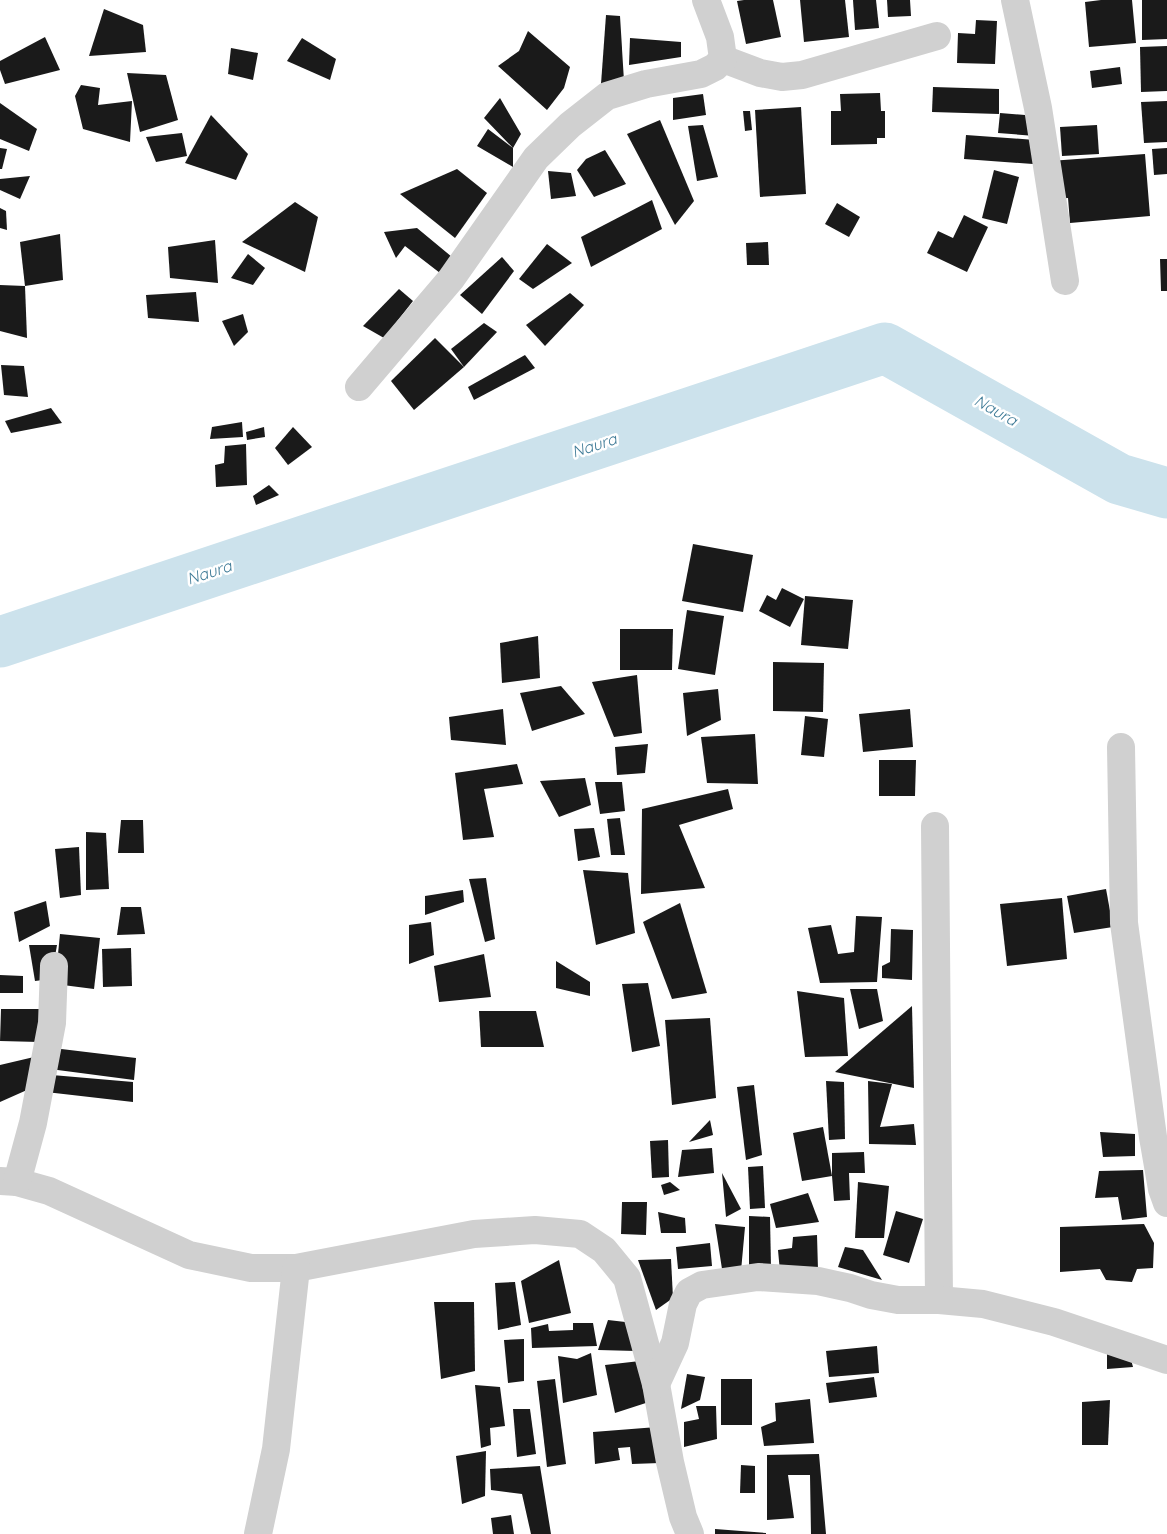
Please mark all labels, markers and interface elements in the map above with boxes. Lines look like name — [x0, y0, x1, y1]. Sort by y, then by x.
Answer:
water label: Naura — [971, 390, 1022, 431]
water label: Naura — [569, 428, 620, 462]
water label: Naura — [184, 555, 235, 589]

